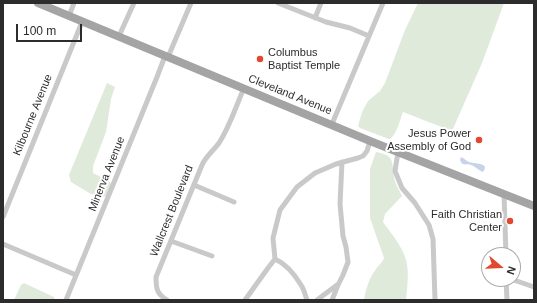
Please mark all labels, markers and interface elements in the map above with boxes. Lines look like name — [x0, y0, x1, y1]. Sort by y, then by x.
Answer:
scale bar — [18, 16, 84, 42]
text: 100 m — [23, 24, 56, 38]
place label: Columbus Baptist Temple — [268, 46, 340, 72]
marker: Columbus Baptist Temple — [255, 54, 265, 64]
street label: Kilbourne Avenue — [11, 72, 55, 158]
street label: Cleveland Avenue — [246, 72, 334, 118]
place label: Jesus Power Assembly of God — [387, 127, 471, 153]
street label: Minerva Avenue — [86, 135, 128, 213]
marker: Jesus Power Assembly of God — [474, 135, 484, 145]
street label: Wallcrest Boulevard — [148, 163, 196, 259]
place label: Faith Christian Center — [431, 208, 502, 234]
marker: Faith Christian Center — [505, 216, 515, 226]
north arrow — [481, 247, 521, 287]
text: N — [504, 265, 518, 276]

